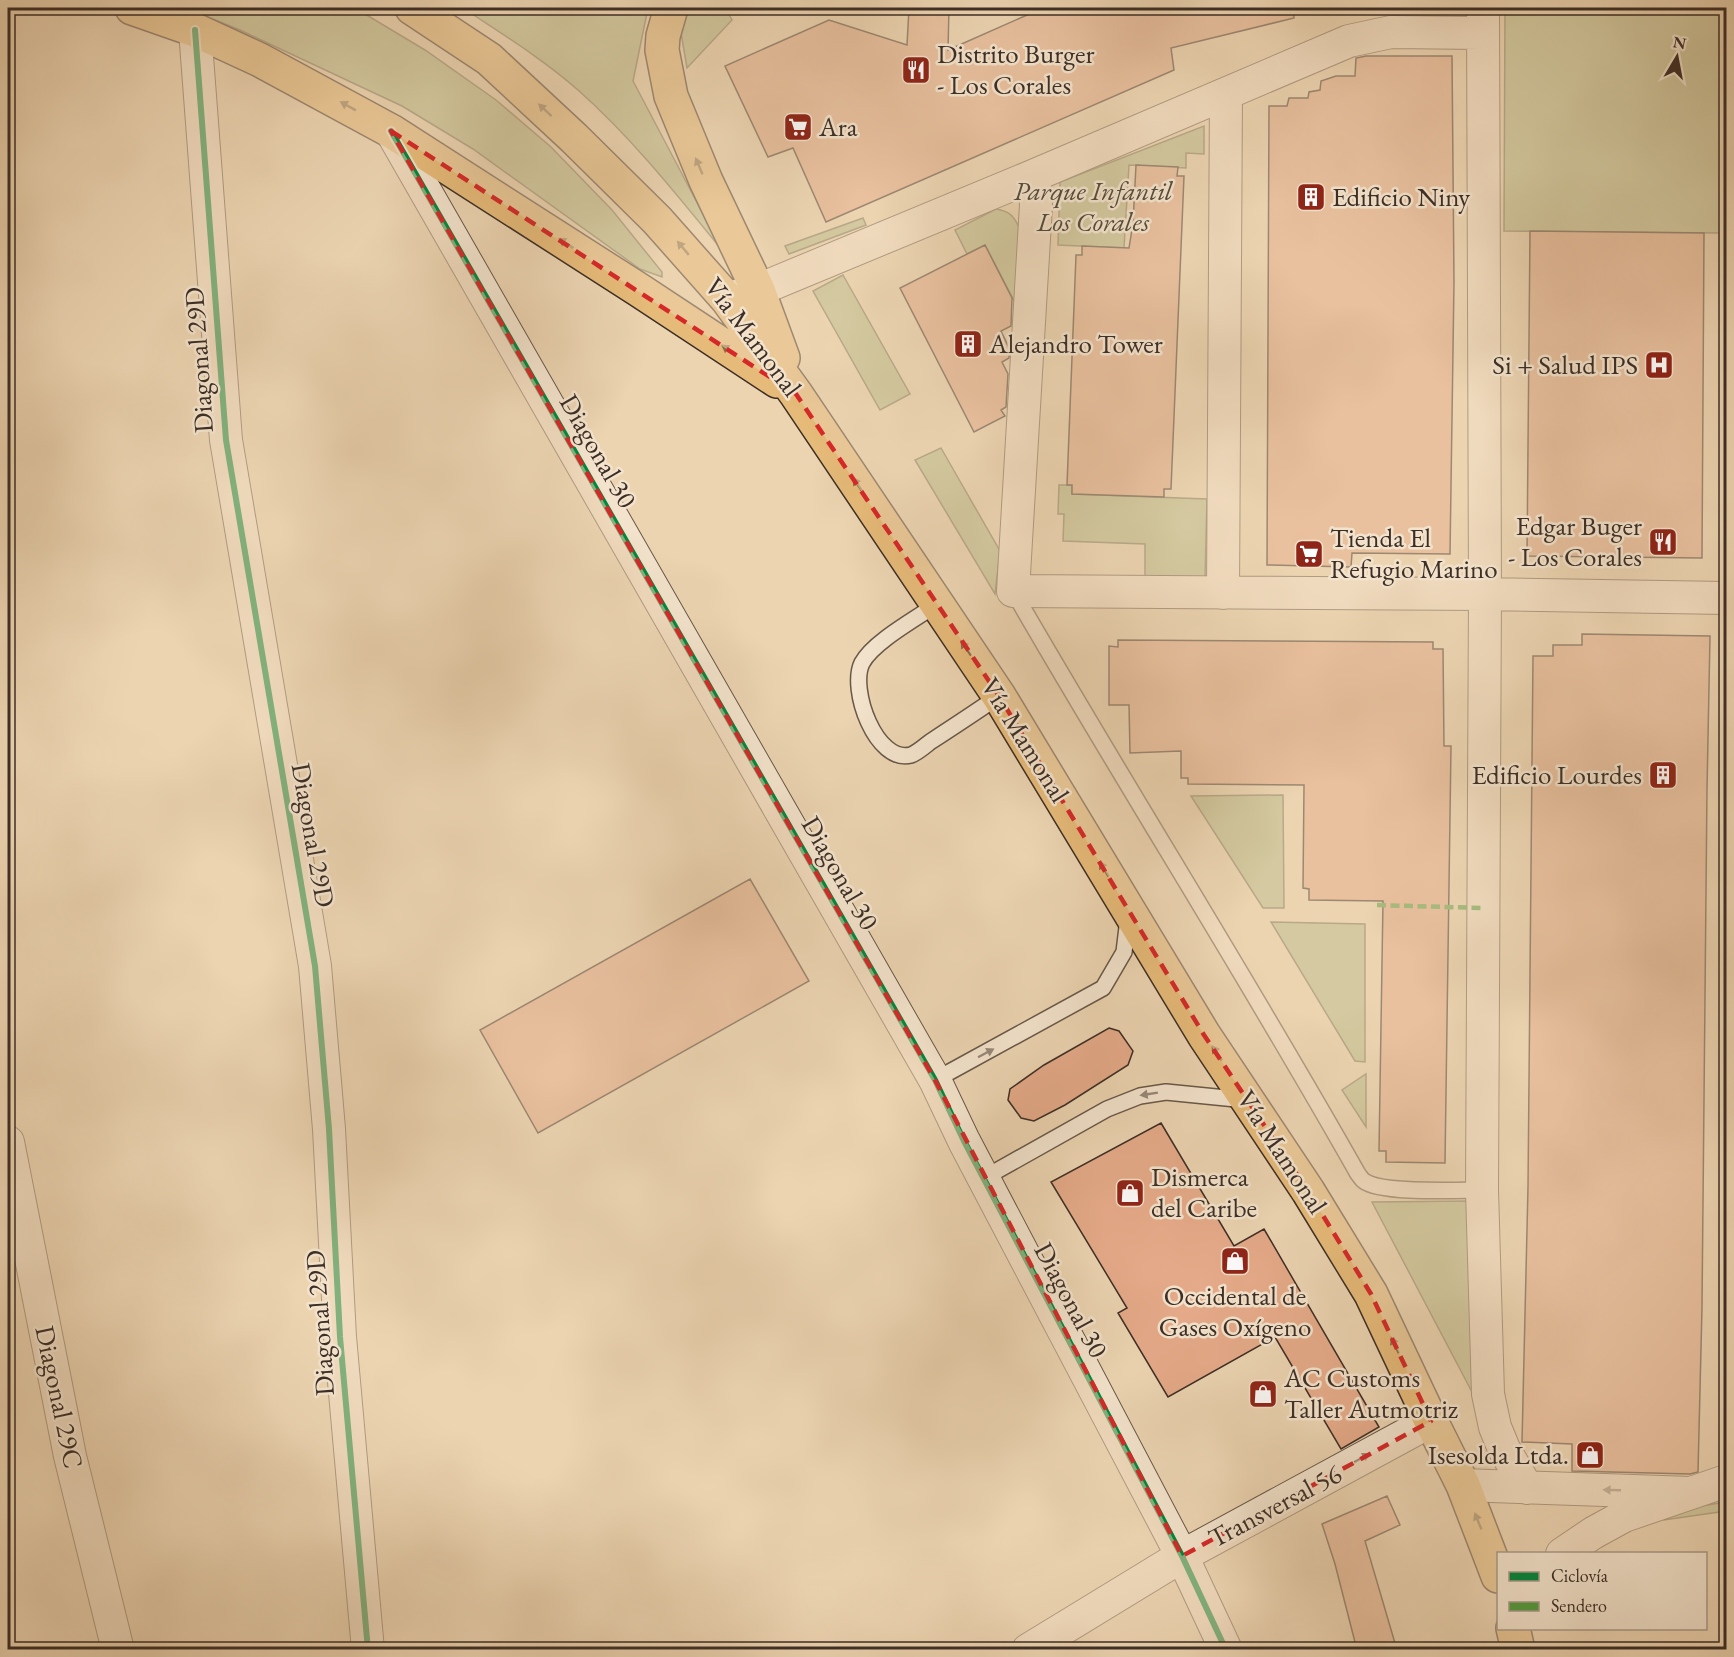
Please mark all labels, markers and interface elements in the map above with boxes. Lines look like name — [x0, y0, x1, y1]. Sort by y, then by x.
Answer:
north arrow — [1647, 27, 1707, 87]
text: N — [1671, 31, 1688, 54]
place label: Distrito Burger - Los Corales — [937, 36, 1094, 102]
restaurant icon: Distrito Burger - Los Corales — [900, 54, 932, 86]
one-way arrow — [339, 102, 356, 112]
one-way arrow — [538, 104, 552, 118]
place label: Ara — [818, 109, 858, 144]
supermarket icon: Ara — [782, 111, 814, 143]
one-way arrow — [695, 158, 704, 175]
park label: Parque Infantil Los Corales — [1014, 173, 1174, 239]
place label: Edificio Niny — [1332, 179, 1470, 214]
building icon: Edificio Niny — [1295, 181, 1327, 213]
one-way arrow — [558, 238, 574, 249]
one-way arrow — [677, 241, 690, 256]
street label: Vía Mamonal — [697, 270, 810, 403]
street label: Diagonal 29D — [176, 286, 221, 434]
place label: Alejandro Tower — [988, 326, 1163, 361]
building icon: Alejandro Tower — [952, 328, 984, 360]
one-way arrow — [722, 344, 738, 356]
place label: Si + Salud IPS — [1492, 347, 1638, 382]
hospital icon: Si + Salud IPS — [1643, 349, 1675, 381]
street label: Diagonal 30 — [552, 388, 645, 514]
one-way arrow — [852, 478, 864, 494]
place label: Edgar Buger - Los Corales — [1508, 508, 1642, 574]
place label: Tienda El Refugio Marino — [1330, 520, 1498, 586]
restaurant icon: Edgar Buger - Los Corales — [1647, 526, 1679, 558]
supermarket icon: Tienda El Refugio Marino — [1293, 538, 1325, 570]
one-way arrow — [960, 640, 972, 656]
street label: Vía Mamonal — [973, 671, 1078, 809]
place label: Edificio Lourdes — [1472, 757, 1642, 792]
building icon: Edificio Lourdes — [1647, 759, 1679, 791]
street label: Diagonal 29D — [284, 760, 343, 910]
street label: Diagonal 30 — [794, 810, 887, 936]
one-way arrow — [1099, 861, 1110, 877]
one-way arrow — [1211, 1046, 1223, 1062]
one-way arrow — [978, 1048, 995, 1058]
street label: Vía Mamonal — [1229, 1083, 1335, 1220]
one-way arrow — [1139, 1090, 1158, 1099]
place label: Dismerca del Caribe — [1151, 1159, 1257, 1225]
shop icon: Dismerca del Caribe — [1114, 1177, 1146, 1209]
street label: Diagonal 30 — [1026, 1236, 1116, 1364]
shop icon: Occidental de Gases Oxígeno — [1219, 1245, 1251, 1277]
street label: Diagonal 29D — [297, 1249, 342, 1397]
place label: Occidental de Gases Oxígeno — [1159, 1278, 1311, 1344]
street label: Diagonal 29C — [27, 1322, 92, 1471]
one-way arrow — [1390, 1336, 1399, 1353]
place label: AC Customs Taller Autmotriz — [1283, 1360, 1459, 1426]
shop icon: AC Customs Taller Autmotriz — [1247, 1378, 1279, 1410]
place label: Isesolda Ltda. — [1428, 1437, 1569, 1472]
shop icon: Isesolda Ltda. — [1574, 1439, 1606, 1471]
one-way arrow — [1354, 1453, 1371, 1463]
street label: Transversal 56 — [1202, 1456, 1348, 1555]
one-way arrow — [1602, 1485, 1621, 1495]
one-way arrow — [1473, 1512, 1482, 1530]
legend — [1497, 1552, 1707, 1630]
text: Ciclovía — [1551, 1564, 1609, 1587]
text: Sendero — [1551, 1594, 1607, 1617]

